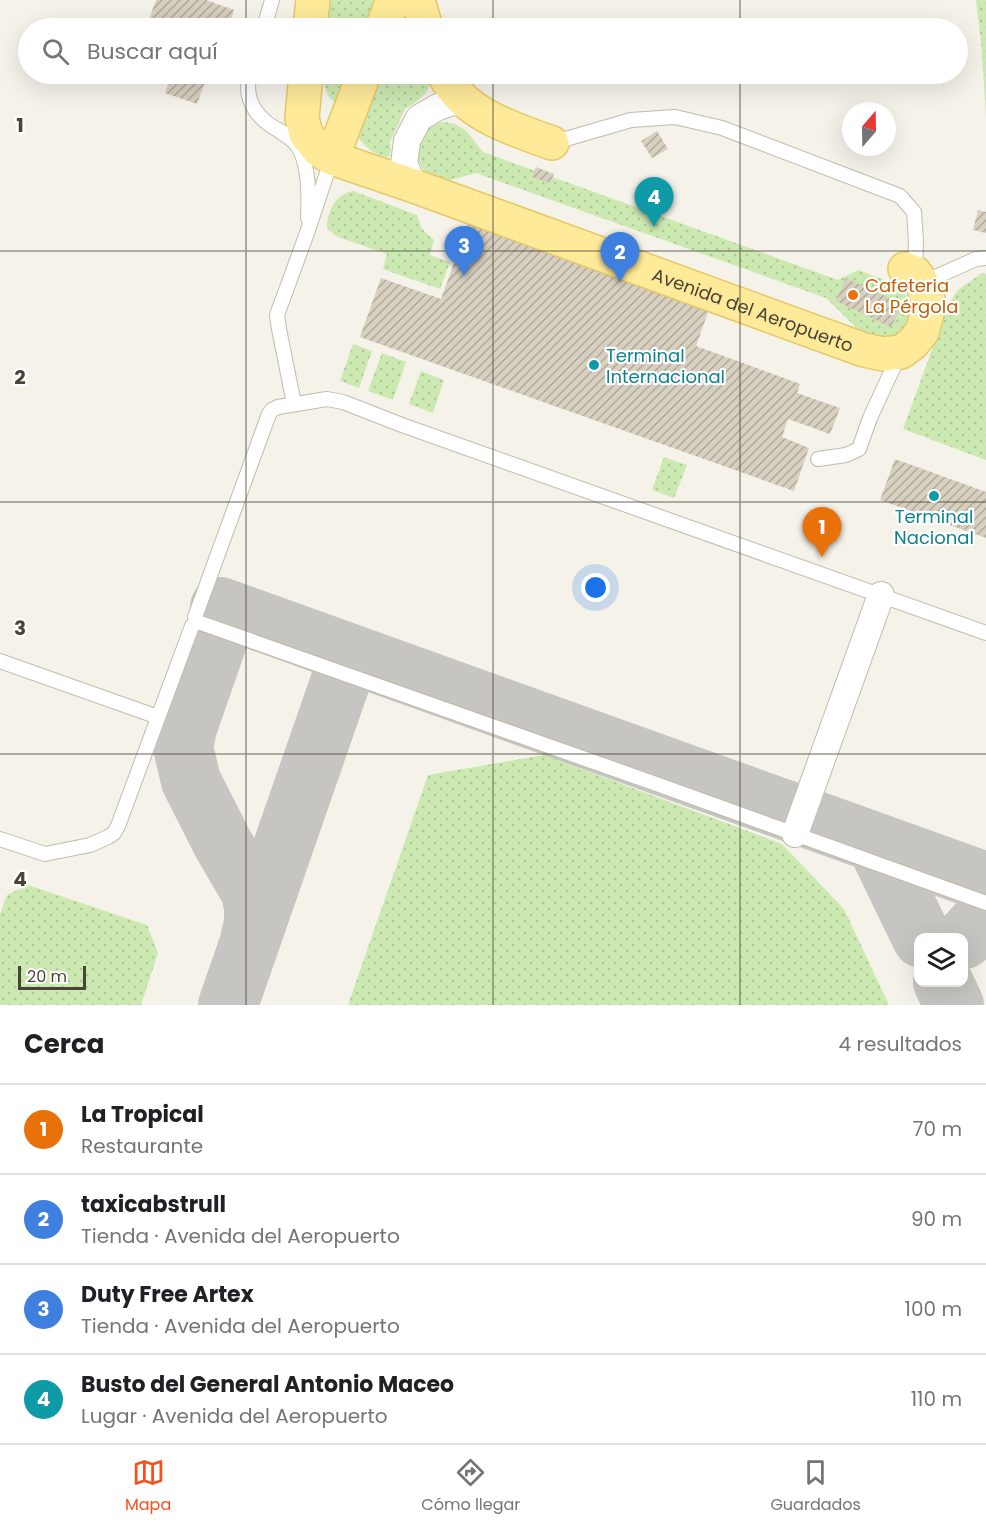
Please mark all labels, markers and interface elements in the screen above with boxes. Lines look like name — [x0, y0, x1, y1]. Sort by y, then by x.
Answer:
search box — [18, 18, 968, 84]
icon: search — [39, 35, 72, 68]
text: Buscar aquí — [87, 36, 218, 67]
north arrow — [842, 102, 896, 156]
text: 1 — [16, 111, 24, 139]
pin: 4 — [634, 178, 674, 227]
pin: 3 — [444, 226, 484, 276]
pin: 2 — [600, 232, 640, 282]
street label: Avenida del Aeropuerto — [649, 261, 857, 358]
place label: Cafeteria La Pérgola — [865, 273, 958, 319]
marker: Cafeteria La Pérgola — [846, 288, 860, 302]
place label: Terminal Internacional — [606, 343, 725, 389]
marker: Terminal Internacional — [587, 358, 601, 372]
text: 2 — [14, 363, 26, 391]
marker: Terminal Nacional — [927, 489, 941, 503]
place label: Terminal Nacional — [894, 504, 974, 550]
pin: 1 — [802, 508, 842, 557]
your location — [581, 573, 610, 602]
text: 3 — [14, 614, 26, 642]
text: 4 — [13, 865, 27, 893]
map controls — [914, 933, 968, 987]
button: layers — [914, 933, 968, 987]
scale bar — [18, 963, 86, 990]
text: 20 m — [27, 965, 67, 988]
text: Cerca — [24, 1026, 104, 1062]
text: 4 resultados — [839, 1030, 962, 1058]
text: La Tropical — [81, 1099, 204, 1130]
text: 1 — [40, 1115, 47, 1143]
text: 70 m — [913, 1115, 962, 1143]
text: Restaurante — [81, 1132, 203, 1160]
text: taxicabstrull — [81, 1189, 226, 1220]
text: 2 — [38, 1205, 49, 1233]
text: 90 m — [911, 1205, 962, 1233]
text: Tienda · Avenida del Aeropuerto — [81, 1222, 400, 1250]
text: Duty Free Artex — [81, 1279, 254, 1310]
text: 3 — [37, 1295, 50, 1323]
text: 100 m — [905, 1295, 962, 1323]
text: Tienda · Avenida del Aeropuerto — [81, 1312, 400, 1340]
text: Busto del General Antonio Maceo — [81, 1369, 454, 1400]
text: 4 — [37, 1385, 50, 1413]
text: 110 m — [911, 1385, 962, 1413]
text: Lugar · Avenida del Aeropuerto — [81, 1402, 388, 1430]
tab: Mapa — [125, 1456, 171, 1517]
tab: Cómo llegar — [421, 1456, 520, 1517]
tab: Guardados — [770, 1456, 861, 1517]

